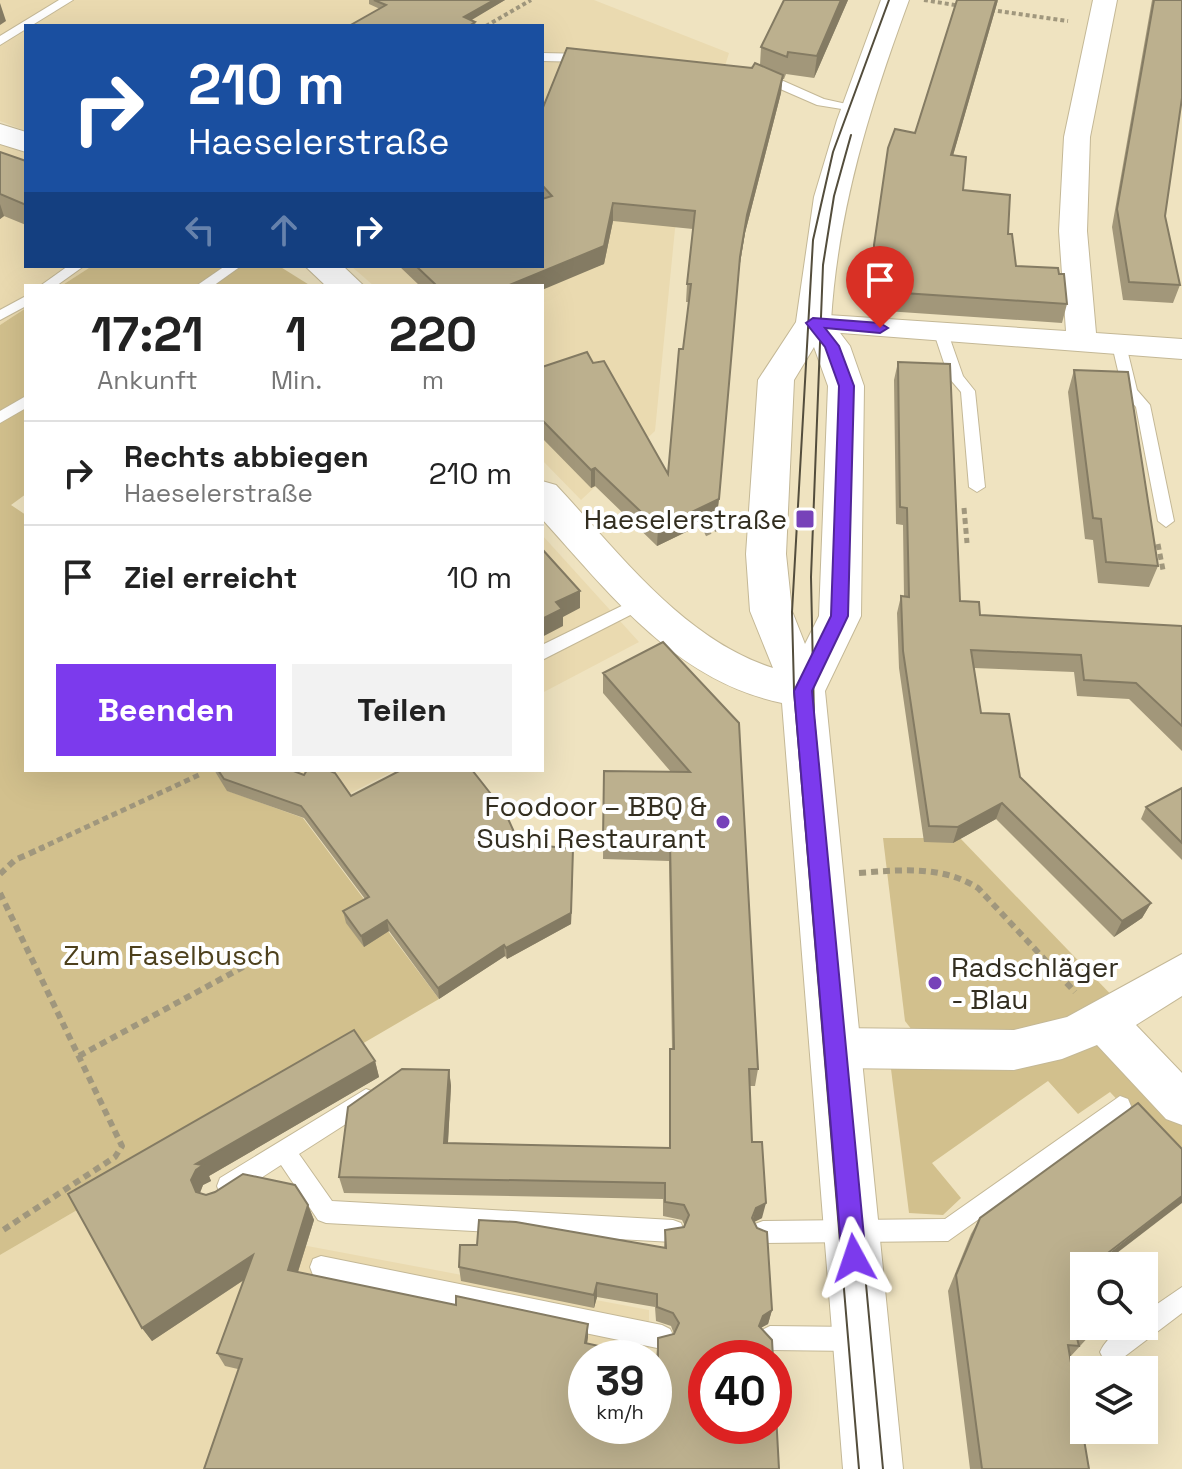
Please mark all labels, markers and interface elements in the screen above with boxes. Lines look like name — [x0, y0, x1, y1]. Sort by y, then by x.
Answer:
text: 210 m — [188, 49, 345, 120]
icon: right — [56, 56, 160, 160]
text: Haeselerstraße — [188, 119, 449, 165]
icon: left — [178, 208, 222, 252]
icon: ahead — [262, 208, 306, 252]
icon: right — [346, 208, 390, 252]
pin — [846, 246, 914, 328]
icon: arrive — [858, 258, 902, 302]
text: 17:21 — [91, 304, 204, 365]
text: 1 — [285, 304, 307, 365]
text: 220 — [389, 304, 477, 365]
text: Ankunft — [97, 363, 198, 397]
text: Min. — [271, 363, 322, 397]
text: m — [422, 363, 444, 397]
text: Rechts abbiegen — [124, 437, 369, 476]
icon: right — [56, 451, 100, 495]
text: 210 m — [429, 454, 512, 493]
text: Haeselerstraße — [124, 476, 313, 510]
place label: Haeselerstraße — [584, 501, 787, 537]
marker: Haeselerstraße — [794, 508, 816, 530]
icon: arrive — [56, 555, 100, 599]
text: Ziel erreicht — [124, 558, 297, 597]
text: 10 m — [447, 558, 512, 597]
button: Beenden — [56, 664, 276, 756]
button: Teilen — [292, 664, 512, 756]
place label: Foodoor – BBQ & Sushi Restaurant — [477, 788, 707, 856]
marker: Foodoor – BBQ & Sushi Restaurant — [714, 813, 732, 831]
park label: Zum Faselbusch — [63, 937, 281, 973]
place label: Radschläger - Blau — [951, 949, 1119, 1017]
marker: Radschläger - Blau — [926, 974, 944, 992]
position arrow — [812, 1216, 896, 1300]
map controls — [1070, 1252, 1158, 1444]
button: search — [1070, 1252, 1158, 1340]
speed limit sign: 40 — [688, 1340, 792, 1444]
text: 39 — [595, 1356, 645, 1407]
button: layers — [1070, 1356, 1158, 1444]
text: km/h — [596, 1399, 644, 1425]

